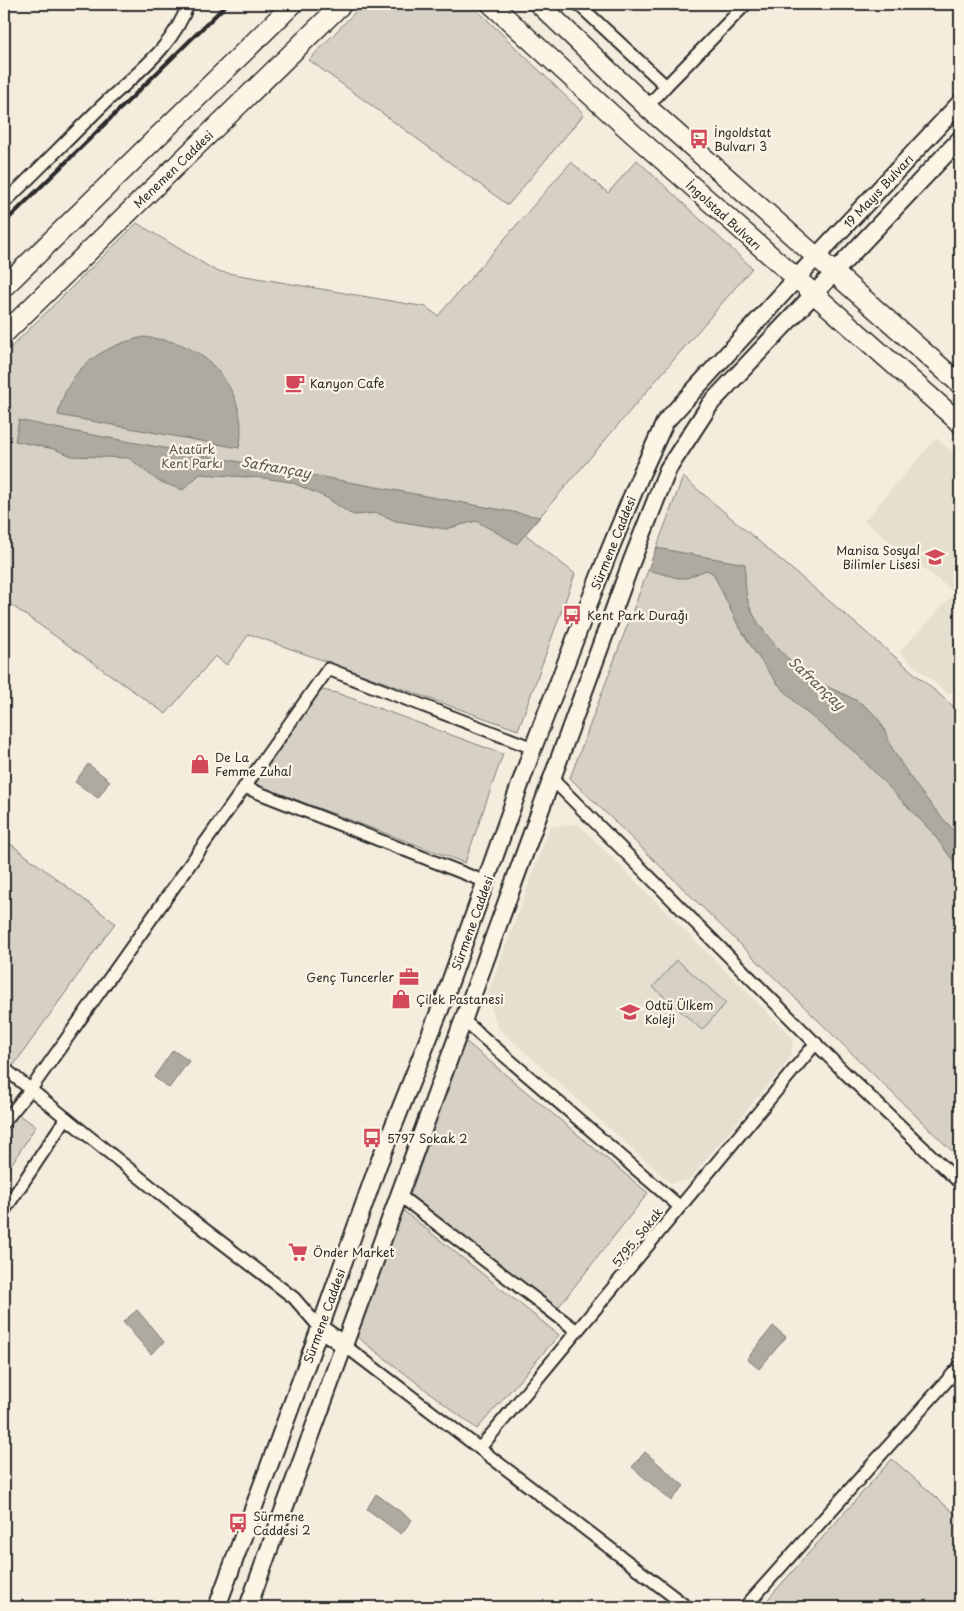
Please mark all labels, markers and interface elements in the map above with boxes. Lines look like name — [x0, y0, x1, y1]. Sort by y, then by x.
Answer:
place label: İngoldstat Bulvarı 3 — [714, 123, 771, 155]
street label: Menemen Caddesi — [129, 126, 217, 212]
bus stop icon: İngoldstat Bulvarı 3 — [688, 128, 710, 150]
street label: 19 Mayıs Bulvarı — [839, 150, 917, 232]
street label: İngolstad Bulvarı — [682, 176, 766, 254]
cafe icon: Kanyon Cafe — [284, 372, 306, 394]
place label: Kanyon Cafe — [310, 374, 384, 392]
park label: Atatürk Kent Parkı — [161, 440, 223, 472]
water label: Safrançay — [240, 451, 313, 484]
street label: Sürmene Caddesi — [586, 493, 640, 593]
place label: Manisa Sosyal Bilimler Lisesi — [836, 541, 920, 573]
school or university icon: Manisa Sosyal Bilimler Lisesi — [924, 546, 946, 568]
bus stop icon: Kent Park Durağı — [561, 604, 583, 626]
place label: Kent Park Durağı — [587, 606, 688, 624]
water label: Safrançay — [784, 651, 851, 715]
place label: De La Femme Zuhal — [215, 748, 292, 780]
shop icon: De La Femme Zuhal — [189, 753, 211, 775]
street label: Sürmene Caddesi — [447, 873, 497, 973]
office icon: Genç Tuncerler — [398, 966, 420, 988]
place label: Genç Tuncerler — [306, 968, 394, 986]
shop icon: Çilek Pastanesi — [390, 988, 412, 1010]
place label: Çilek Pastanesi — [416, 990, 504, 1008]
place label: Odtü Ülkem Koleji — [645, 996, 714, 1028]
school or university icon: Odtü Ülkem Koleji — [619, 1001, 641, 1023]
bus stop icon: 5797 Sokak 2 — [361, 1127, 383, 1149]
place label: 5797 Sokak 2 — [387, 1129, 467, 1147]
street label: 5795. Sokak — [607, 1203, 667, 1271]
supermarket icon: Önder Market — [287, 1241, 309, 1263]
place label: Önder Market — [313, 1243, 394, 1261]
street label: Sürmene Caddesi — [299, 1266, 349, 1366]
place label: Sürmene Caddesi 2 — [253, 1507, 311, 1539]
bus stop icon: Sürmene Caddesi 2 — [227, 1512, 249, 1534]

